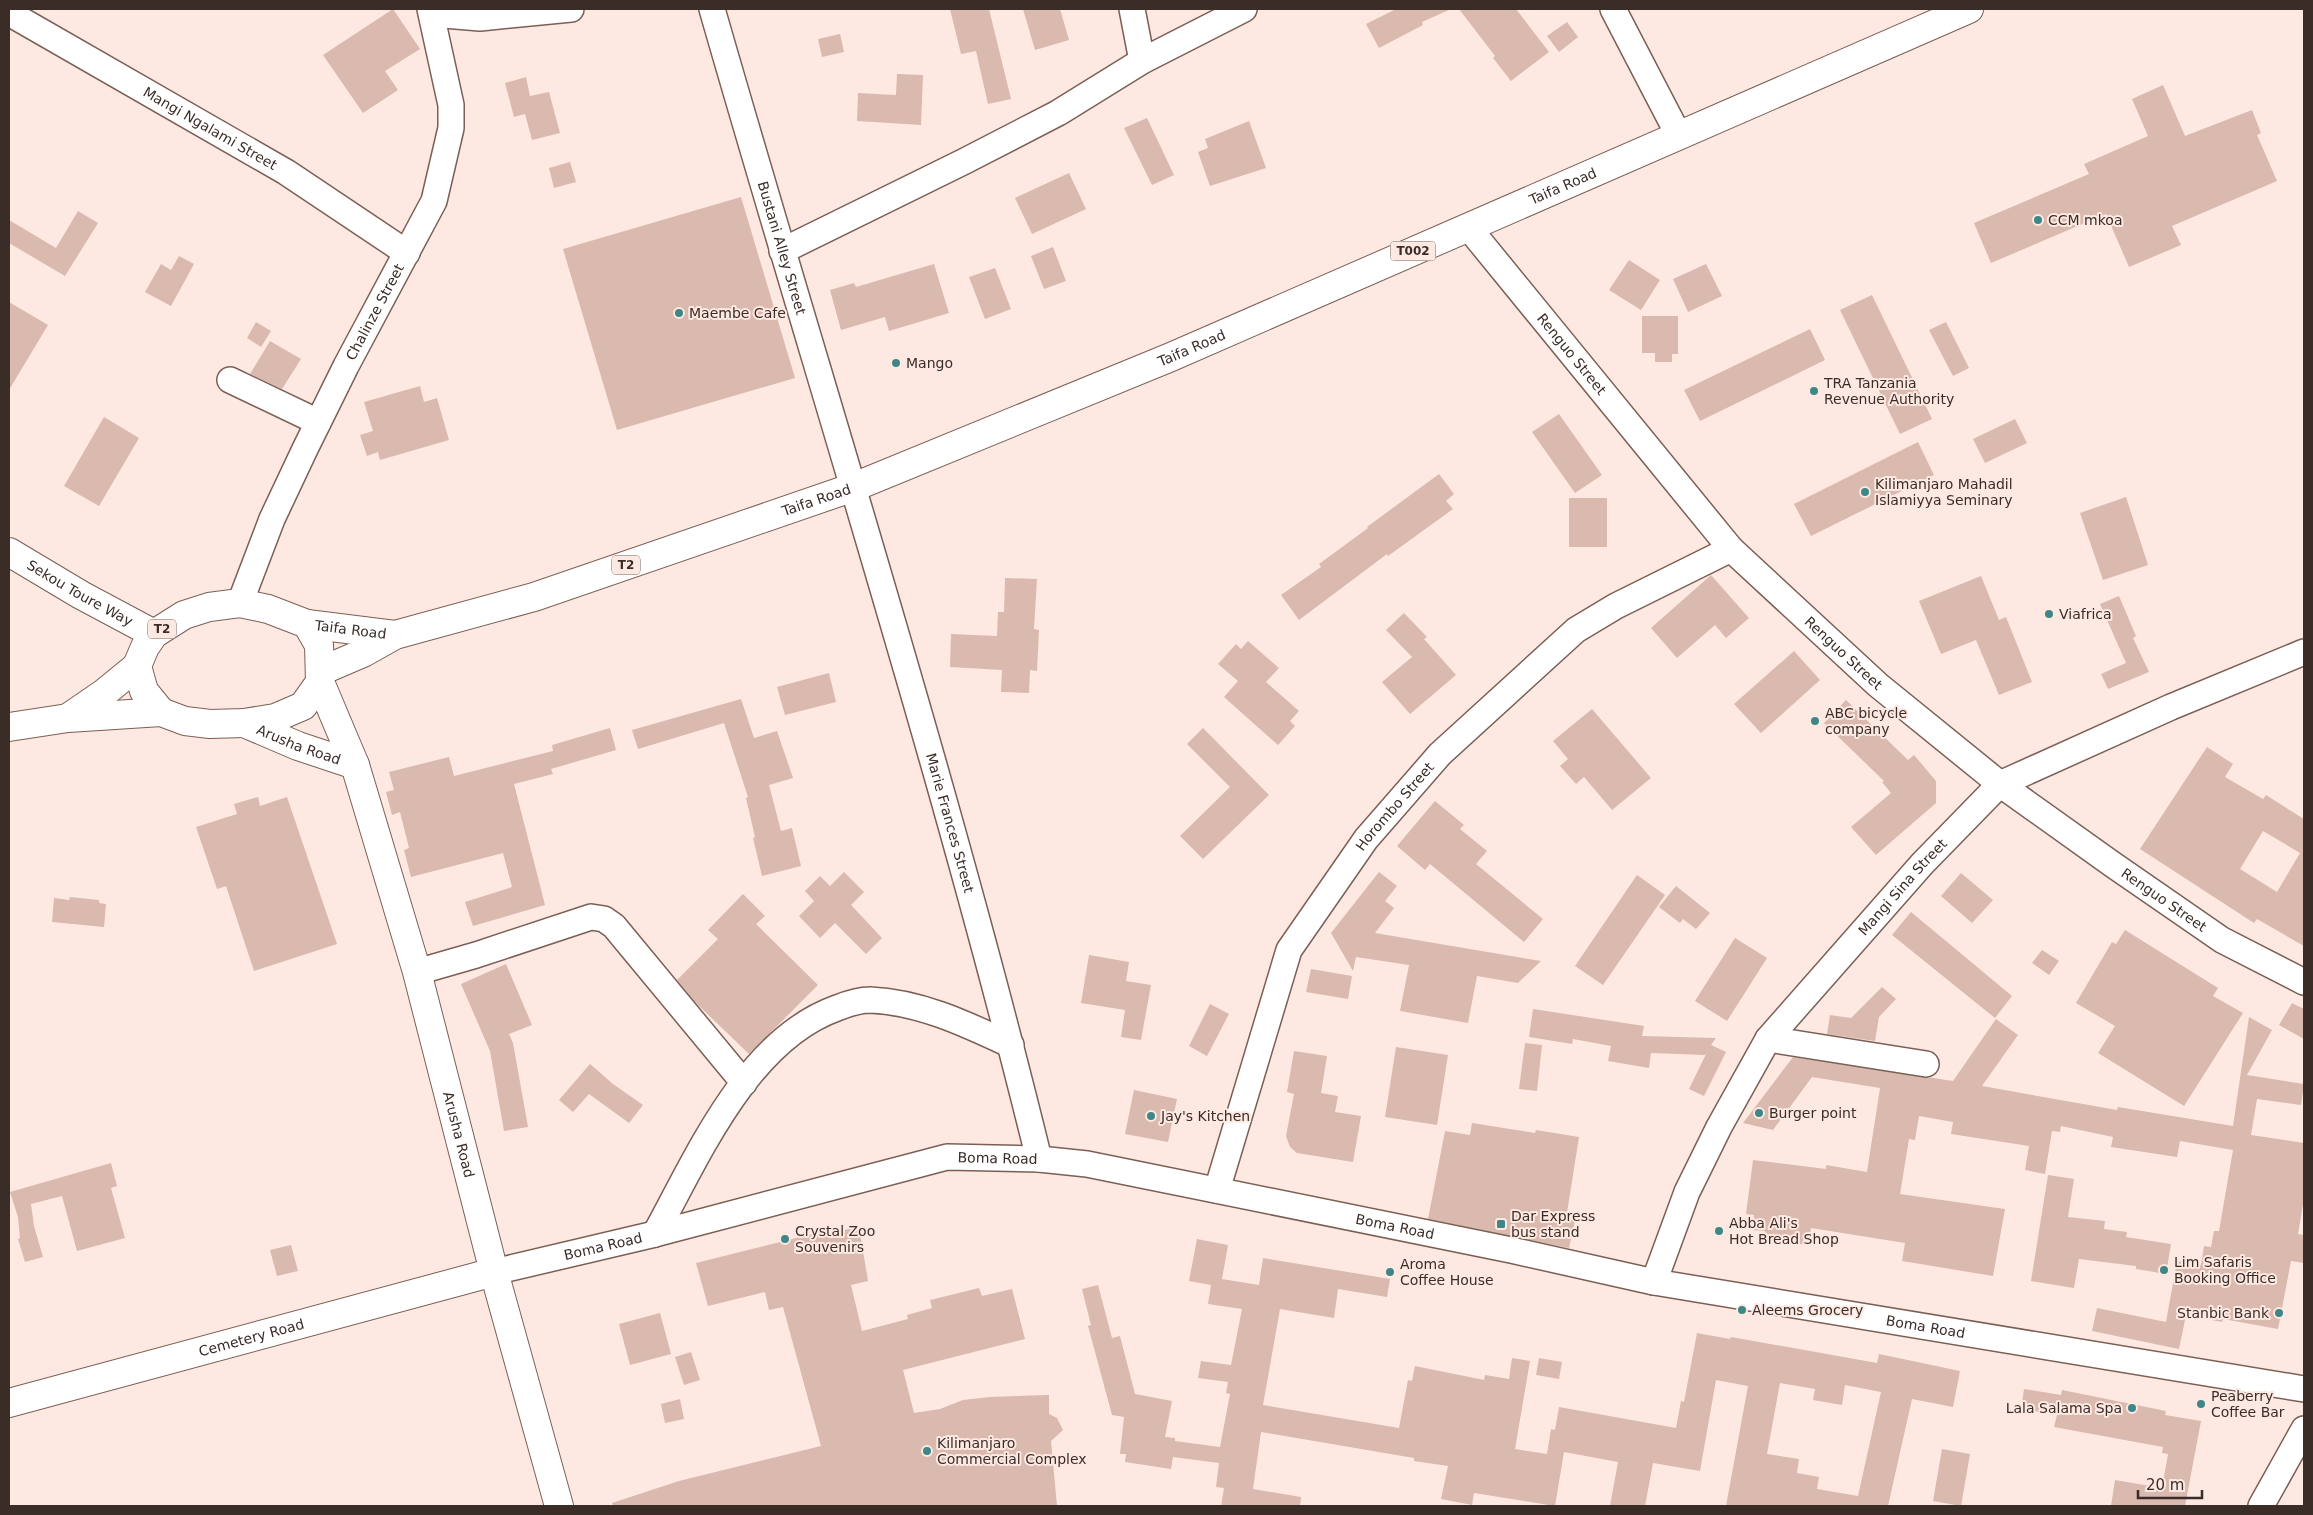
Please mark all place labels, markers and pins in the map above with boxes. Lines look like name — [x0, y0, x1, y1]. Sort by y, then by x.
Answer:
place label: CCM mkoa — [2048, 212, 2122, 228]
marker: CCM mkoa — [2032, 214, 2044, 226]
place label: Maembe Cafe — [689, 305, 786, 321]
marker: Maembe Cafe — [673, 307, 685, 319]
place label: Mango — [906, 355, 953, 371]
marker: Mango — [890, 357, 902, 369]
place label: TRA Tanzania Revenue Authority — [1823, 375, 1954, 407]
marker: TRA Tanzania Revenue Authority — [1808, 385, 1820, 397]
place label: Kilimanjaro Mahadil Islamiyya Seminary — [1875, 476, 2013, 508]
marker: Kilimanjaro Mahadil Islamiyya Seminary — [1859, 486, 1871, 498]
place label: Viafrica — [2059, 606, 2112, 622]
marker: Viafrica — [2043, 608, 2055, 620]
place label: ABC bicycle company — [1825, 705, 1907, 737]
marker: ABC bicycle company — [1809, 715, 1821, 727]
place label: Burger point — [1769, 1105, 1857, 1121]
marker: Burger point — [1753, 1107, 1765, 1119]
place label: Jay's Kitchen — [1160, 1108, 1250, 1124]
marker: Jay's Kitchen — [1145, 1110, 1157, 1122]
place label: Dar Express bus stand — [1511, 1208, 1595, 1240]
place label: Abba Ali's Hot Bread Shop — [1729, 1215, 1839, 1247]
marker: Dar Express bus stand — [1495, 1218, 1507, 1230]
place label: Crystal Zoo Souvenirs — [795, 1223, 875, 1255]
marker: Abba Ali's Hot Bread Shop — [1713, 1225, 1725, 1237]
marker: Crystal Zoo Souvenirs — [779, 1233, 791, 1245]
place label: Lim Safaris Booking Office — [2174, 1254, 2276, 1286]
place label: Aroma Coffee House — [1400, 1256, 1494, 1288]
marker: Lim Safaris Booking Office — [2158, 1264, 2170, 1276]
marker: Aroma Coffee House — [1384, 1266, 1396, 1278]
place label: Aleems Grocery — [1752, 1302, 1863, 1318]
marker: Aleems Grocery — [1736, 1304, 1748, 1316]
place label: Stanbic Bank — [2177, 1305, 2270, 1321]
marker: Stanbic Bank — [2273, 1307, 2285, 1319]
place label: Peaberry Coffee Bar — [2211, 1388, 2285, 1420]
marker: Peaberry Coffee Bar — [2195, 1398, 2207, 1410]
place label: Lala Salama Spa — [2006, 1400, 2122, 1416]
marker: Lala Salama Spa — [2126, 1402, 2138, 1414]
place label: Kilimanjaro Commercial Complex — [937, 1435, 1087, 1467]
marker: Kilimanjaro Commercial Complex — [921, 1445, 933, 1457]

